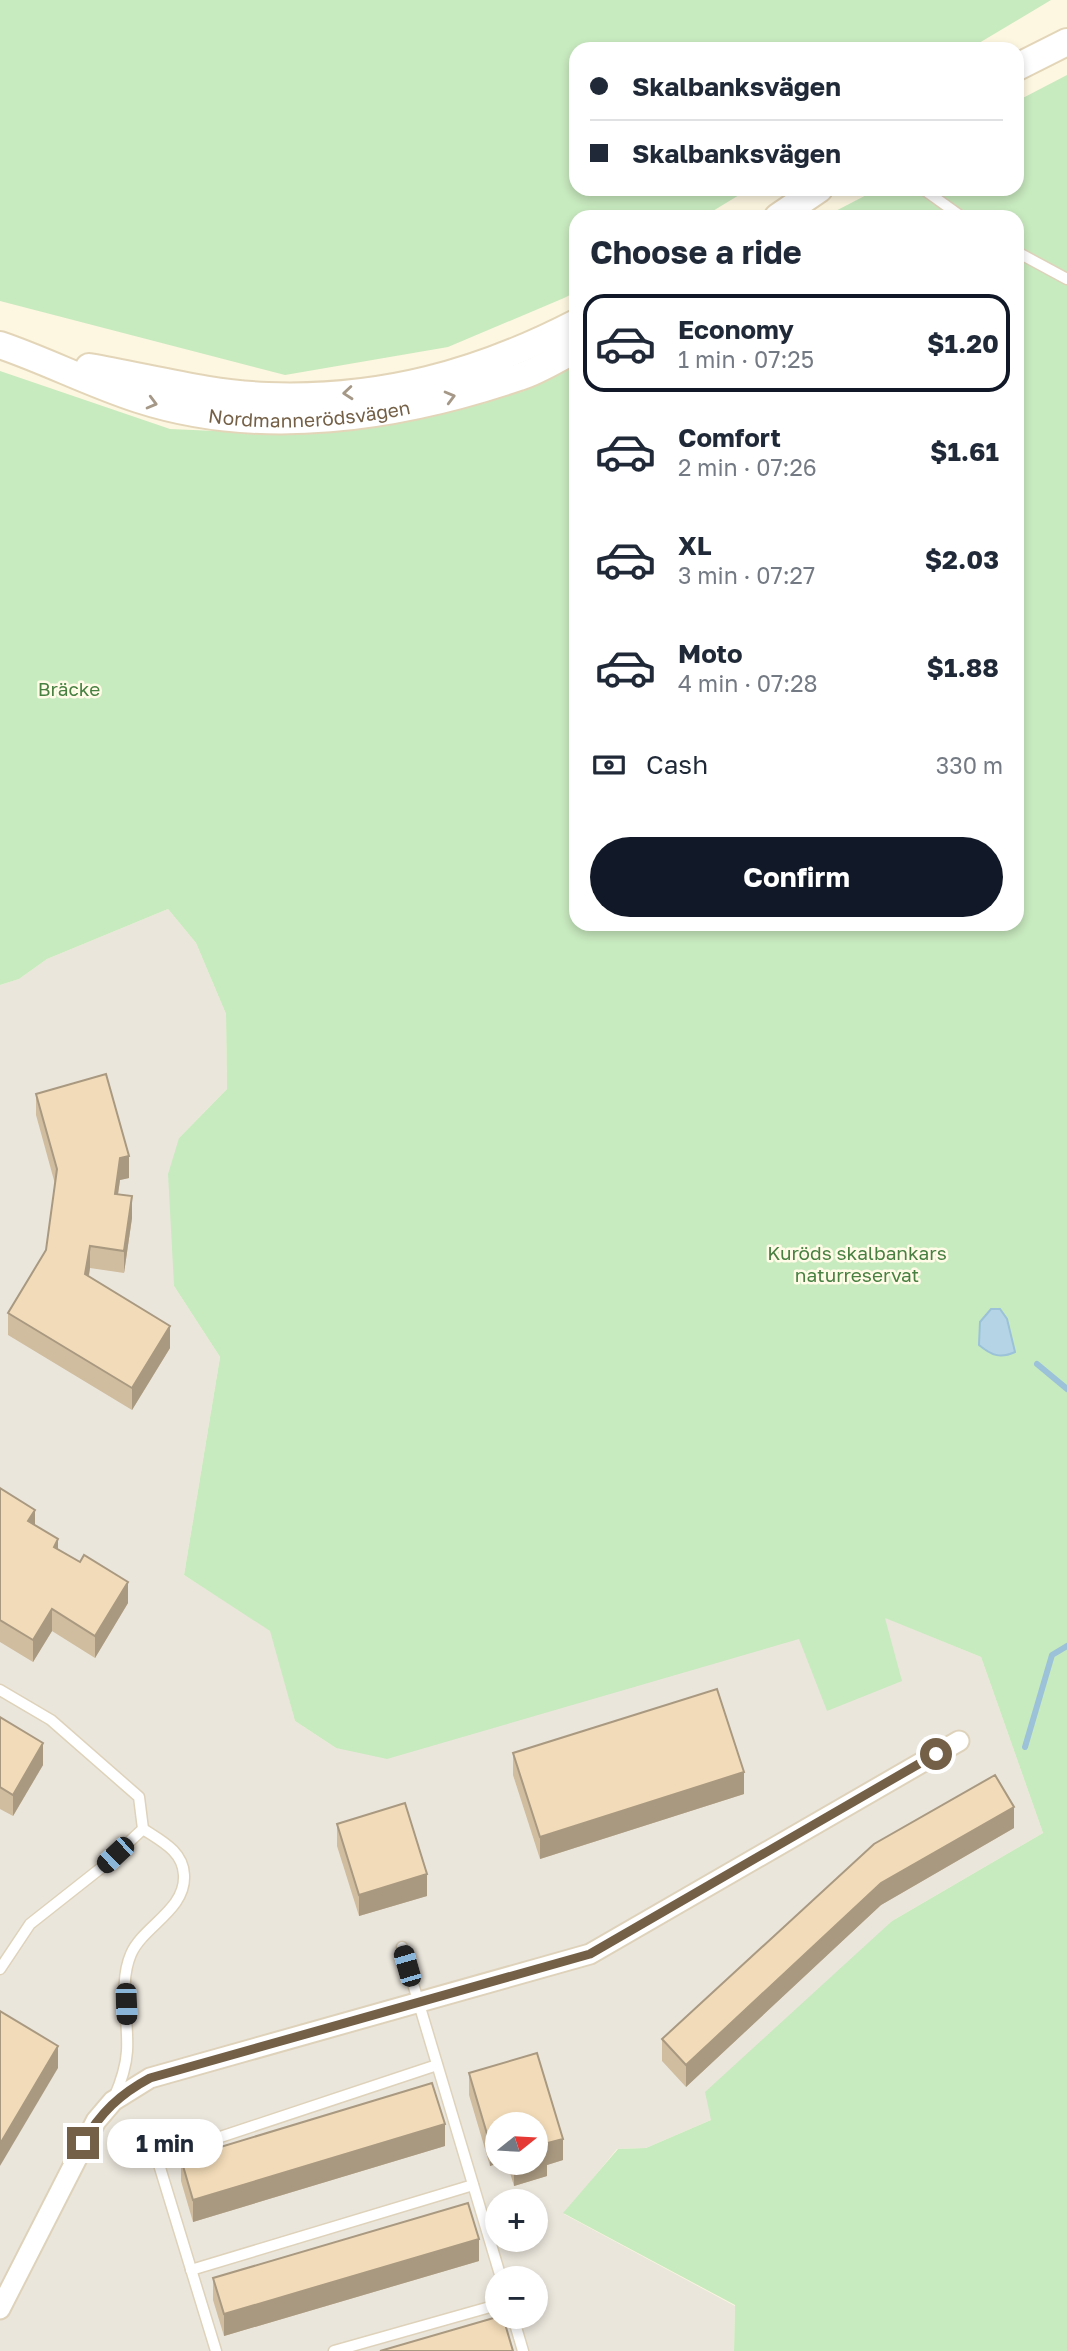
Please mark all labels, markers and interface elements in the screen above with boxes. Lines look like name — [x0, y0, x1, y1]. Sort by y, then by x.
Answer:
text: Skalbanksvägen — [632, 71, 841, 102]
text: Skalbanksvägen — [632, 138, 841, 169]
text: Choose a ride — [590, 233, 802, 271]
icon: car — [594, 312, 657, 375]
text: Economy — [678, 314, 794, 345]
text: $1.20 — [927, 328, 999, 359]
text: 1 min · 07:25 — [678, 345, 814, 373]
one-way arrow — [343, 385, 354, 400]
one-way arrow — [444, 391, 456, 405]
one-way arrow — [146, 395, 158, 409]
street label: Nordmannerödsvägen — [207, 395, 412, 431]
icon: car — [594, 420, 657, 483]
text: Comfort — [678, 422, 781, 453]
text: $1.61 — [930, 436, 999, 467]
text: 2 min · 07:26 — [678, 453, 817, 481]
icon: car — [594, 528, 657, 591]
text: XL — [678, 530, 712, 561]
text: $2.03 — [925, 544, 999, 575]
text: 3 min · 07:27 — [678, 561, 815, 589]
icon: car — [594, 636, 657, 699]
text: Moto — [678, 638, 743, 669]
text: $1.88 — [927, 652, 999, 683]
text: 4 min · 07:28 — [678, 669, 818, 697]
park label: Bräcke — [38, 677, 100, 700]
icon: cash — [590, 746, 628, 784]
text: Cash — [646, 749, 708, 780]
text: 330 m — [936, 751, 1003, 779]
button: Confirm — [590, 837, 1003, 917]
park label: Kuröds skalbankars naturreservat — [767, 1241, 947, 1286]
route start — [920, 1738, 952, 1770]
car — [93, 1833, 138, 1877]
car — [392, 1943, 423, 1989]
car — [115, 1983, 138, 2025]
north arrow — [485, 2112, 548, 2175]
map controls — [485, 2112, 548, 2329]
callout: 1 min — [108, 2118, 223, 2168]
route end — [67, 2127, 99, 2159]
text: 1 min — [136, 2129, 194, 2157]
button: + — [485, 2189, 548, 2252]
button: − — [485, 2266, 548, 2329]

